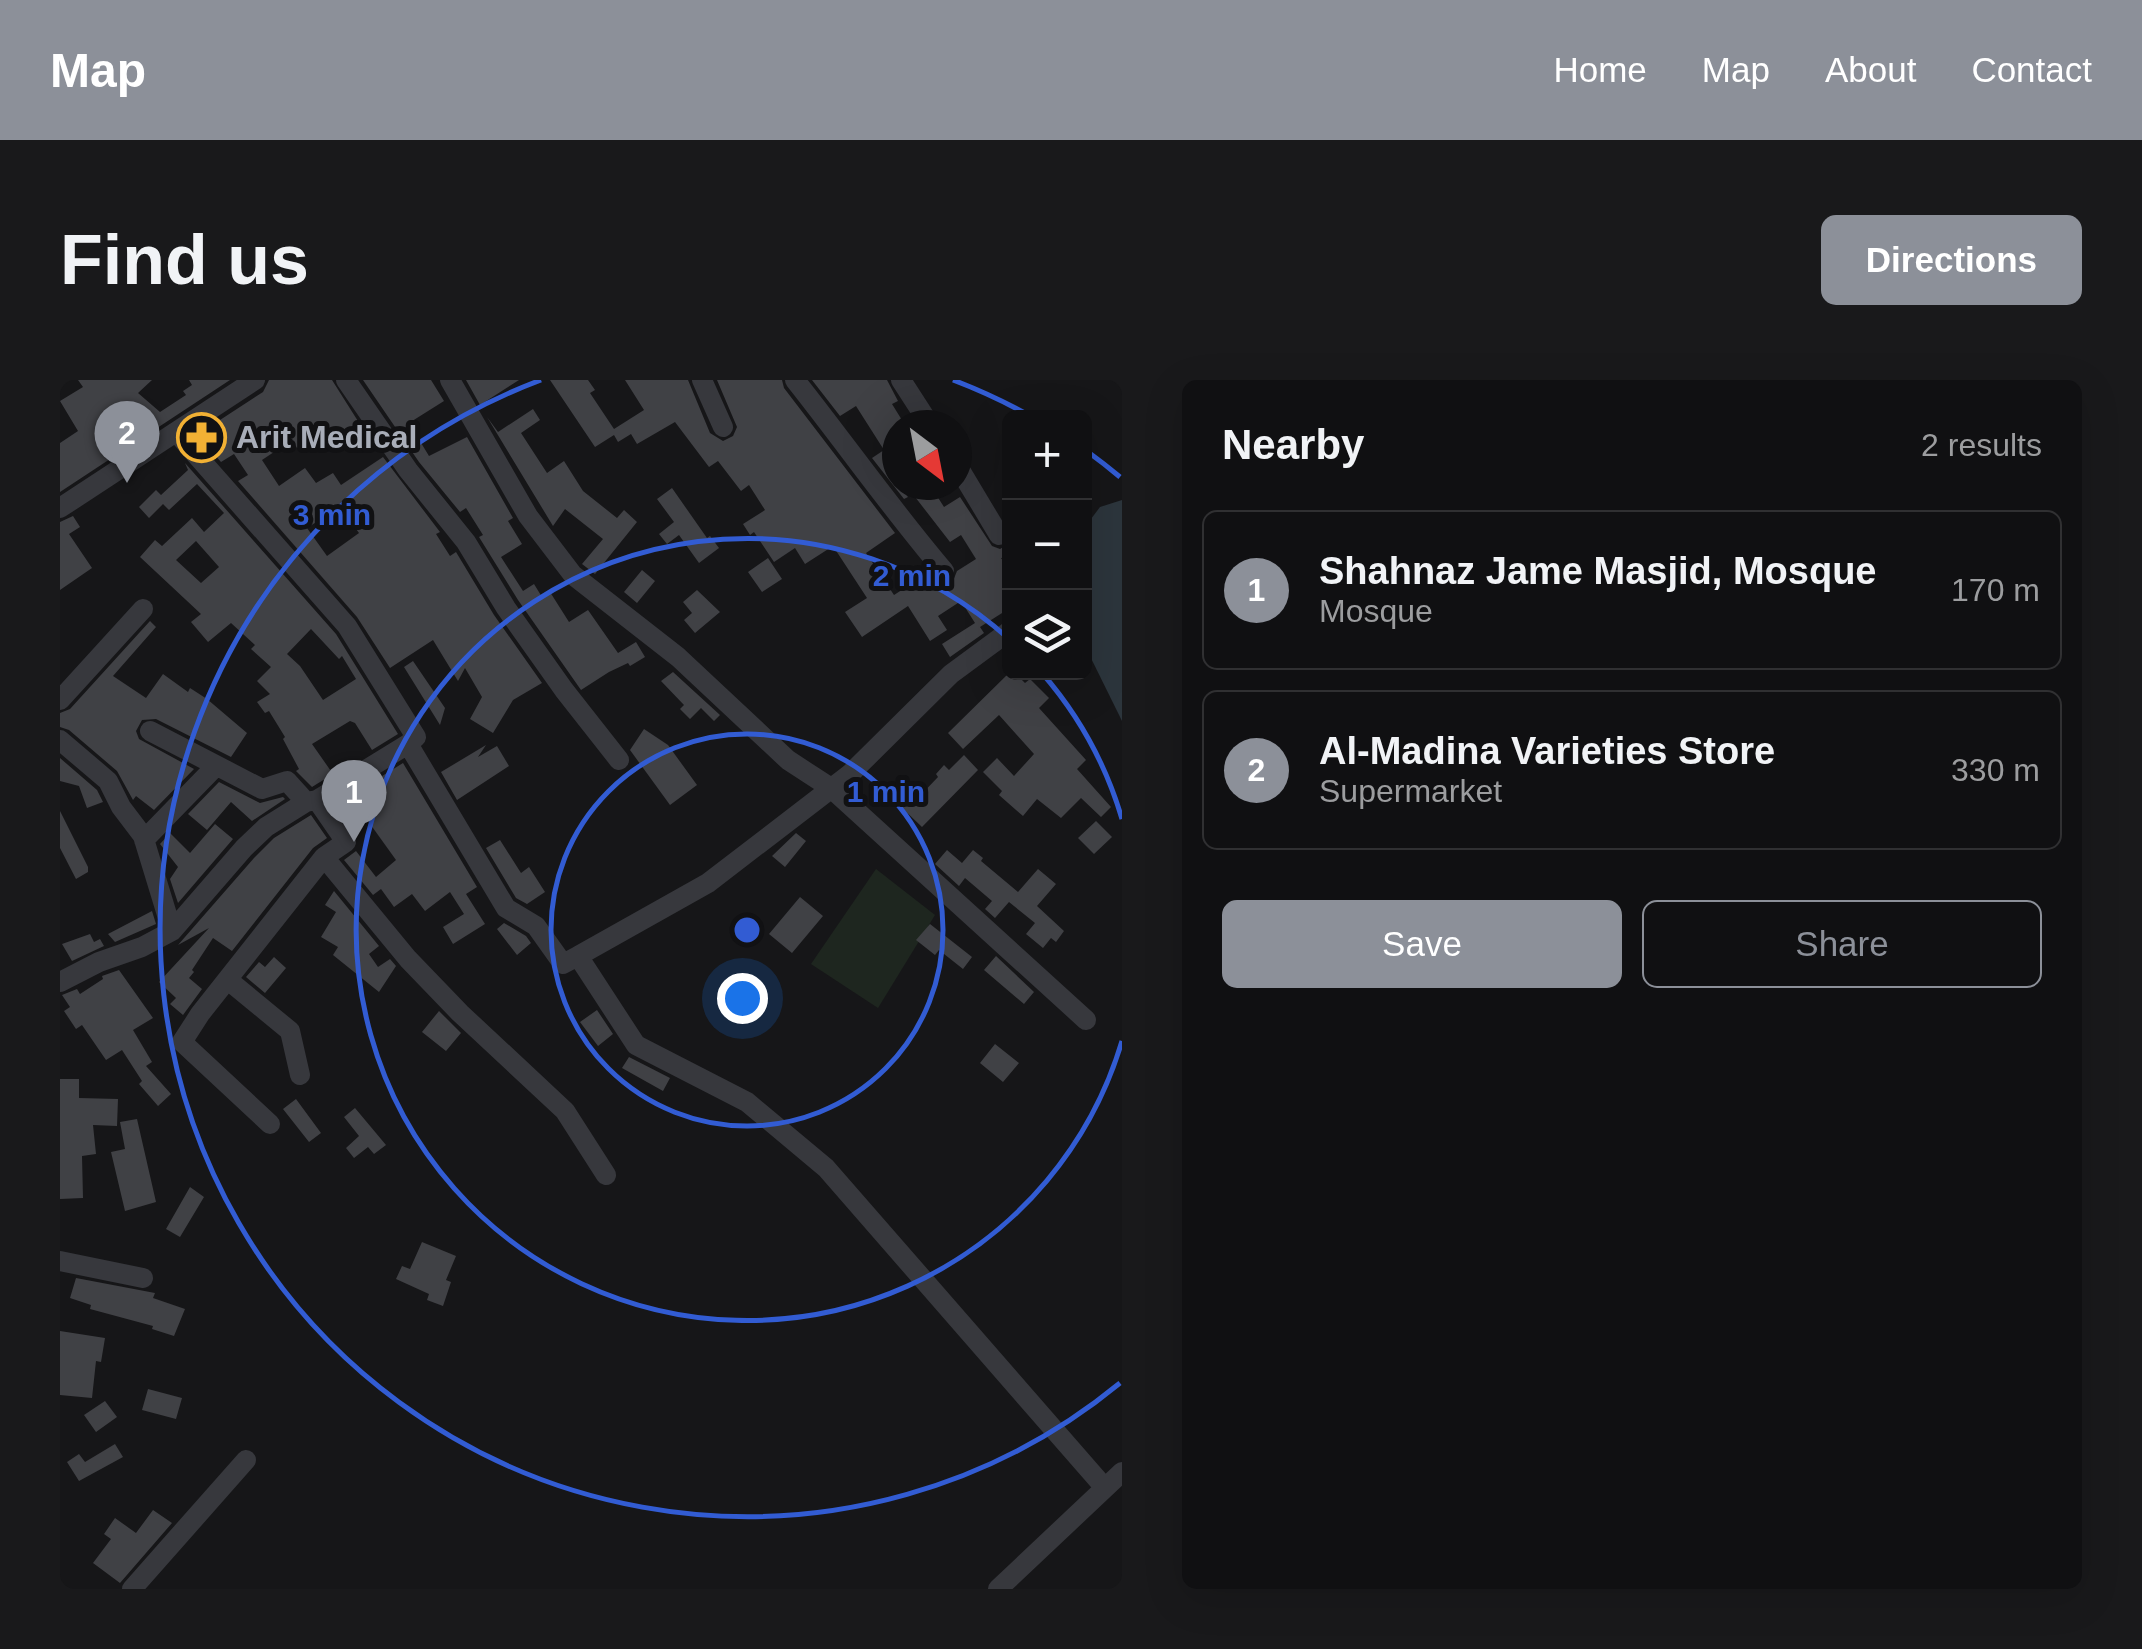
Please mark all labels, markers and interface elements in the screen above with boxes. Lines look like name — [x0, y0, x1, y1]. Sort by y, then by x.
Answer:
text: Map — [50, 44, 146, 97]
text: Home — [1553, 50, 1647, 89]
text: Map — [1702, 50, 1770, 89]
text: About — [1825, 50, 1916, 89]
text: Contact — [1971, 50, 2092, 89]
button: Directions — [1821, 215, 2082, 305]
text: Find us — [60, 221, 309, 299]
pin: 2 — [94, 401, 160, 483]
north arrow — [882, 410, 972, 500]
map controls — [1002, 410, 1092, 680]
button: + — [1002, 410, 1092, 500]
pharmacy icon: Arit Medical — [175, 411, 227, 463]
place label: Arit Medical — [236, 419, 417, 455]
text: Nearby — [1222, 421, 1364, 468]
text: 2 results — [1921, 427, 2042, 463]
text: 3 min — [293, 498, 371, 531]
button: − — [1002, 500, 1092, 590]
text: Shahnaz Jame Masjid, Mosque — [1319, 550, 1876, 592]
text: 2 min — [873, 559, 951, 592]
text: 1 — [1248, 572, 1265, 608]
text: 170 m — [1951, 572, 2040, 608]
button: layers — [1002, 590, 1092, 680]
text: Mosque — [1319, 593, 1433, 629]
text: Al-Madina Varieties Store — [1319, 730, 1775, 772]
text: 2 — [1248, 752, 1265, 788]
text: 330 m — [1951, 752, 2040, 788]
pin: 1 — [322, 760, 386, 842]
text: Supermarket — [1319, 773, 1502, 809]
text: 1 min — [847, 775, 925, 808]
button: Save — [1222, 900, 1622, 988]
button: Share — [1642, 900, 2042, 988]
centre of rings — [729, 912, 765, 948]
your location — [717, 973, 768, 1024]

